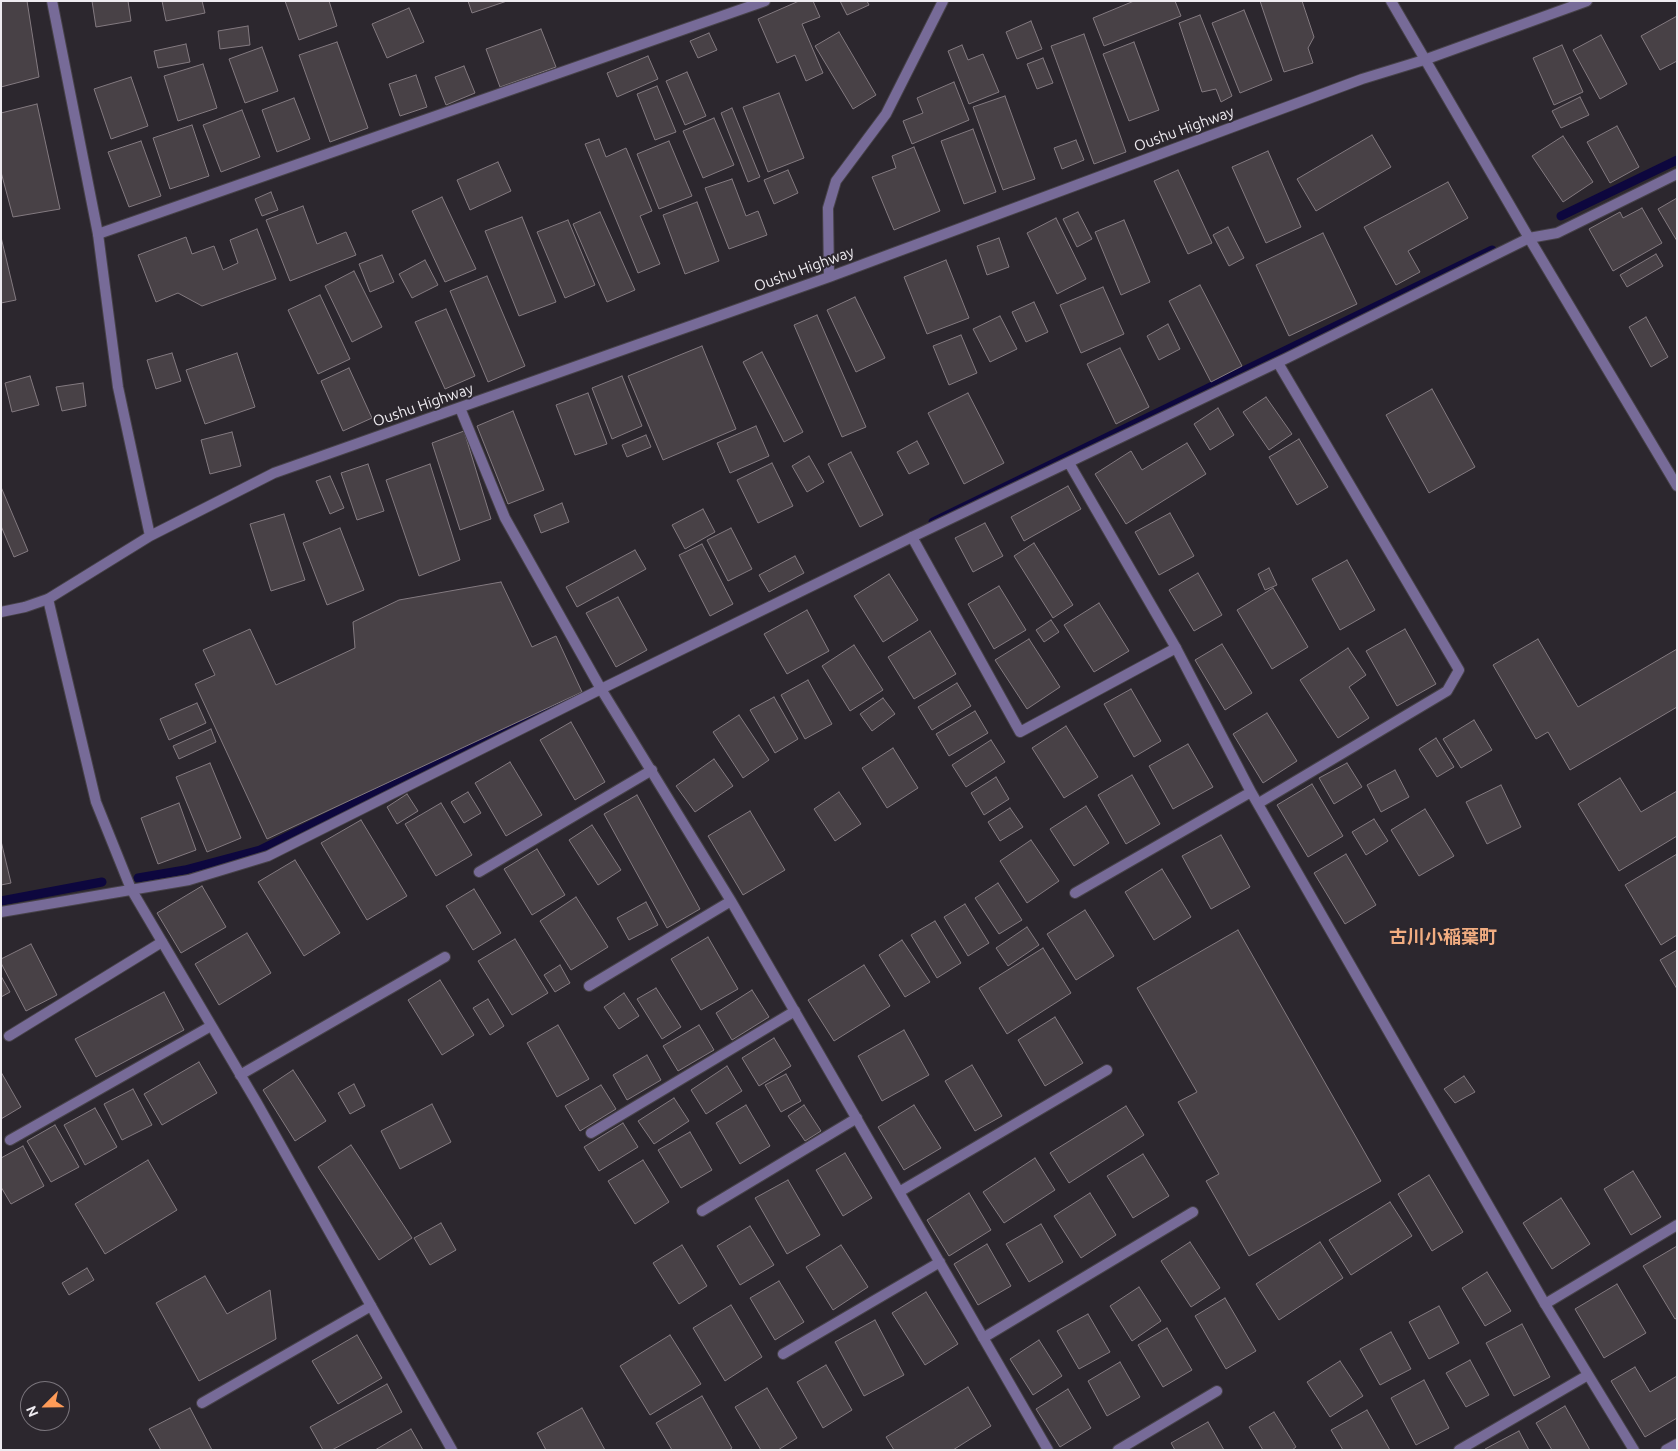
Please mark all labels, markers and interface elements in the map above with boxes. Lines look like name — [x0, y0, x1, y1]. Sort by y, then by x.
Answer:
street label: Oushu Highway — [1132, 103, 1236, 155]
street label: Oushu Highway — [752, 243, 856, 295]
street label: Oushu Highway — [370, 379, 476, 431]
district label: 古川小稲葉町 — [1389, 926, 1497, 948]
north arrow — [20, 1381, 70, 1431]
text: N — [23, 1404, 42, 1419]

